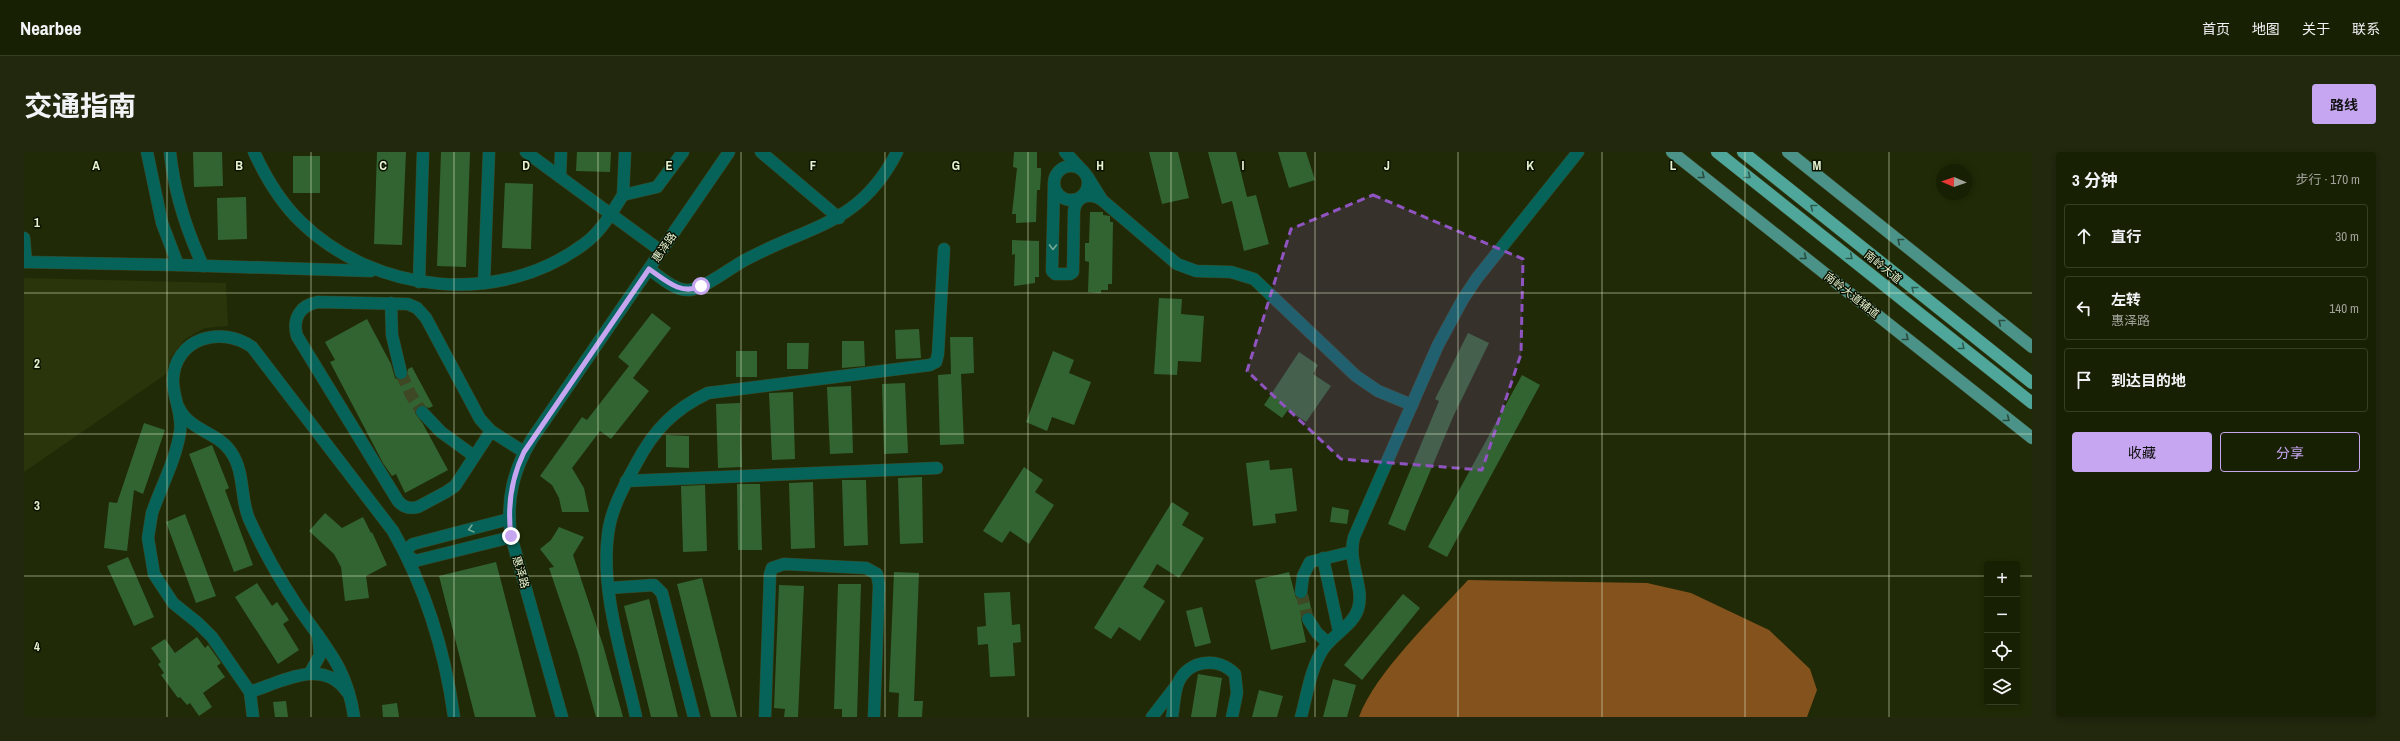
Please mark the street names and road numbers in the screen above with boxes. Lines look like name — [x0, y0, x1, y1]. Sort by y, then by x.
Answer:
street label: 惠泽路 — [649, 229, 679, 265]
street label: 南岭大道 — [1861, 248, 1905, 286]
street label: 南岭大道辅道 — [1822, 269, 1882, 321]
street label: 惠泽路 — [510, 554, 532, 590]

